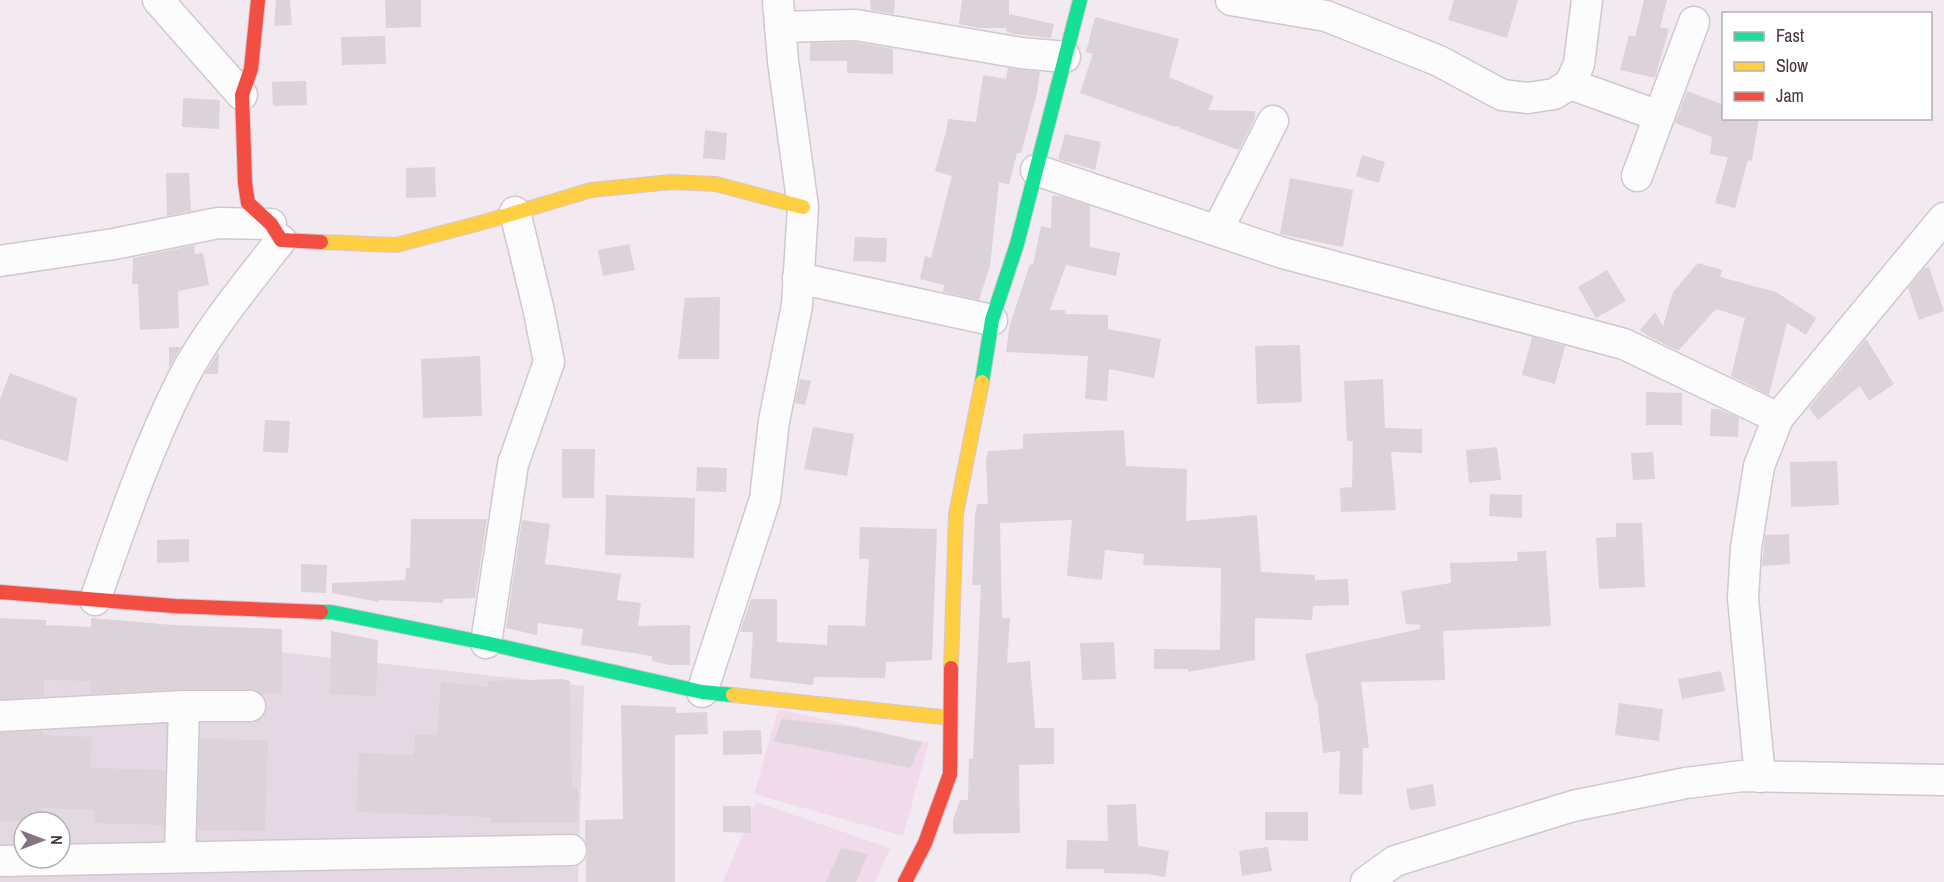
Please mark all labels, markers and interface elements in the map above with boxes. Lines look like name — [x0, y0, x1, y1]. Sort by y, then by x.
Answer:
legend — [1722, 12, 1932, 120]
text: Fast — [1776, 23, 1804, 48]
text: Slow — [1776, 53, 1808, 78]
text: Jam — [1776, 83, 1804, 108]
north arrow — [12, 810, 72, 870]
text: N — [46, 835, 68, 845]

